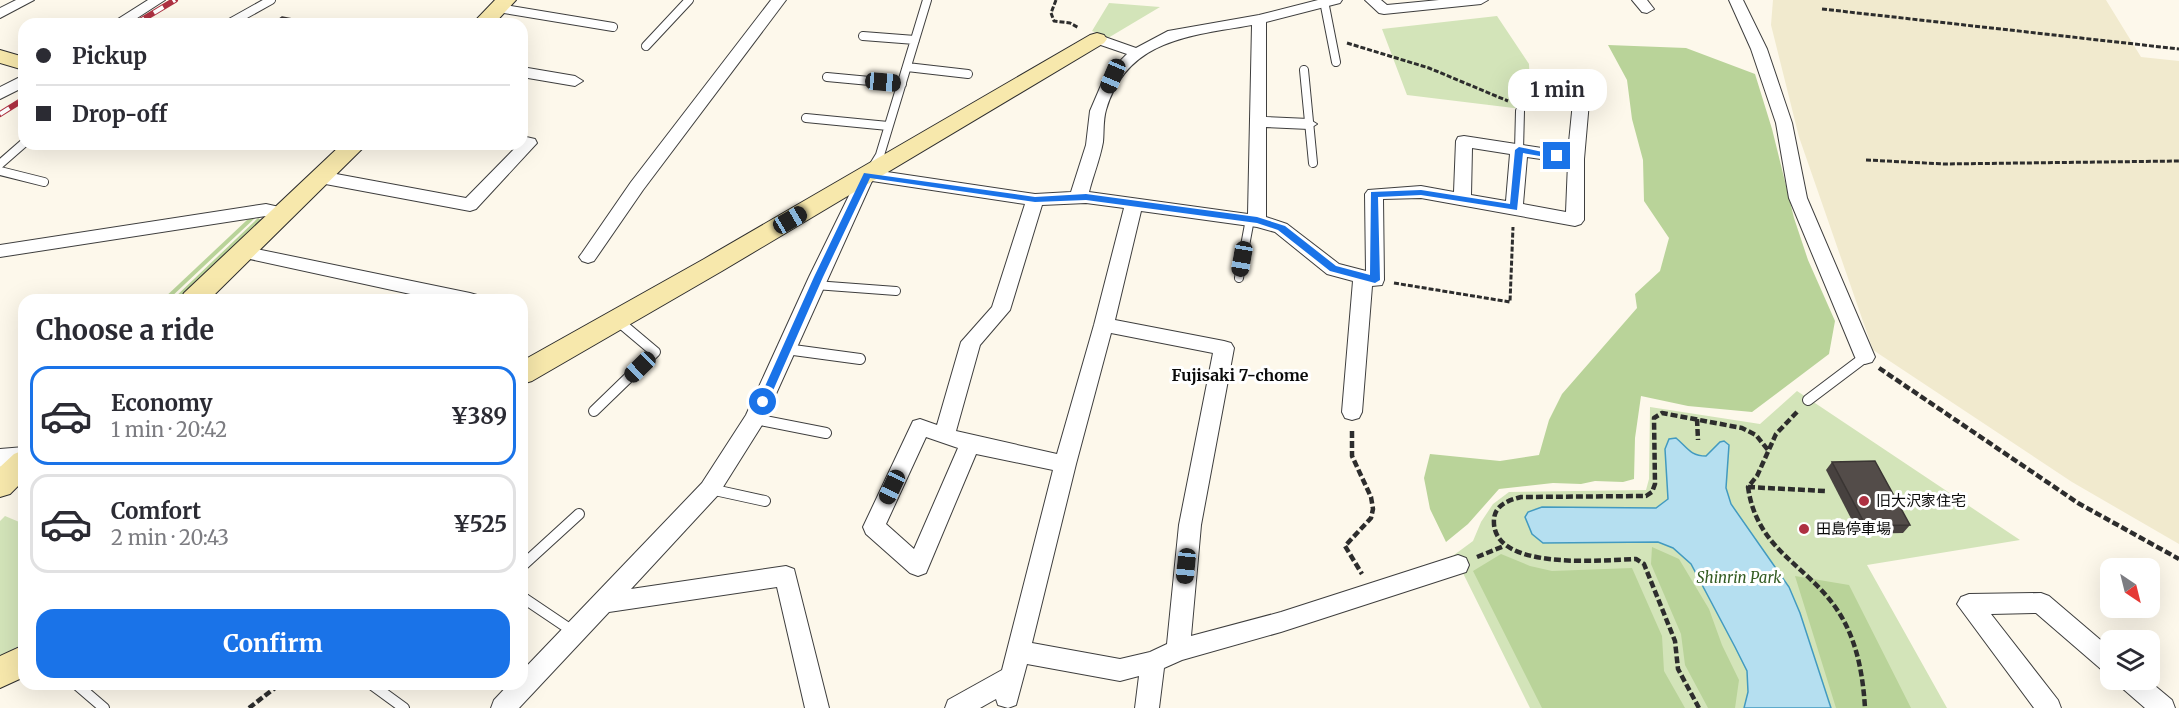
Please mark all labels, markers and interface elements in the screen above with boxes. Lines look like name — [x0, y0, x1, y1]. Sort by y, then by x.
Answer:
text: Pickup — [72, 42, 147, 70]
car — [1098, 56, 1128, 96]
callout: 1 min — [1508, 69, 1606, 111]
car — [864, 71, 902, 93]
text: 1 min — [1530, 77, 1585, 102]
text: Drop-off — [72, 100, 167, 128]
route end — [1543, 142, 1570, 169]
car — [770, 203, 810, 237]
car — [1230, 240, 1254, 278]
text: Choose a ride — [36, 313, 214, 347]
car — [621, 348, 659, 386]
district label: Fujisaki 7-chome — [1172, 365, 1309, 385]
route start — [749, 388, 776, 415]
icon: car — [39, 389, 93, 443]
text: Economy — [111, 389, 212, 417]
text: ¥389 — [451, 402, 507, 430]
text: 1 min · 20:42 — [111, 417, 227, 442]
car — [876, 467, 908, 507]
place label: 旧大沢家住宅 — [1876, 491, 1966, 510]
marker: 旧大沢家住宅 — [1857, 494, 1871, 508]
icon: car — [39, 497, 93, 551]
text: Comfort — [111, 497, 201, 525]
text: ¥525 — [453, 510, 507, 538]
place label: 田島停車場 — [1816, 519, 1891, 538]
marker: 田島停車場 — [1797, 522, 1811, 536]
text: 2 min · 20:43 — [111, 525, 229, 550]
car — [1175, 547, 1197, 585]
north arrow — [2100, 558, 2160, 618]
map controls — [2100, 558, 2160, 690]
park label: Shinrin Park — [1697, 568, 1782, 587]
button: Confirm — [36, 609, 510, 678]
button: layers — [2100, 630, 2160, 690]

